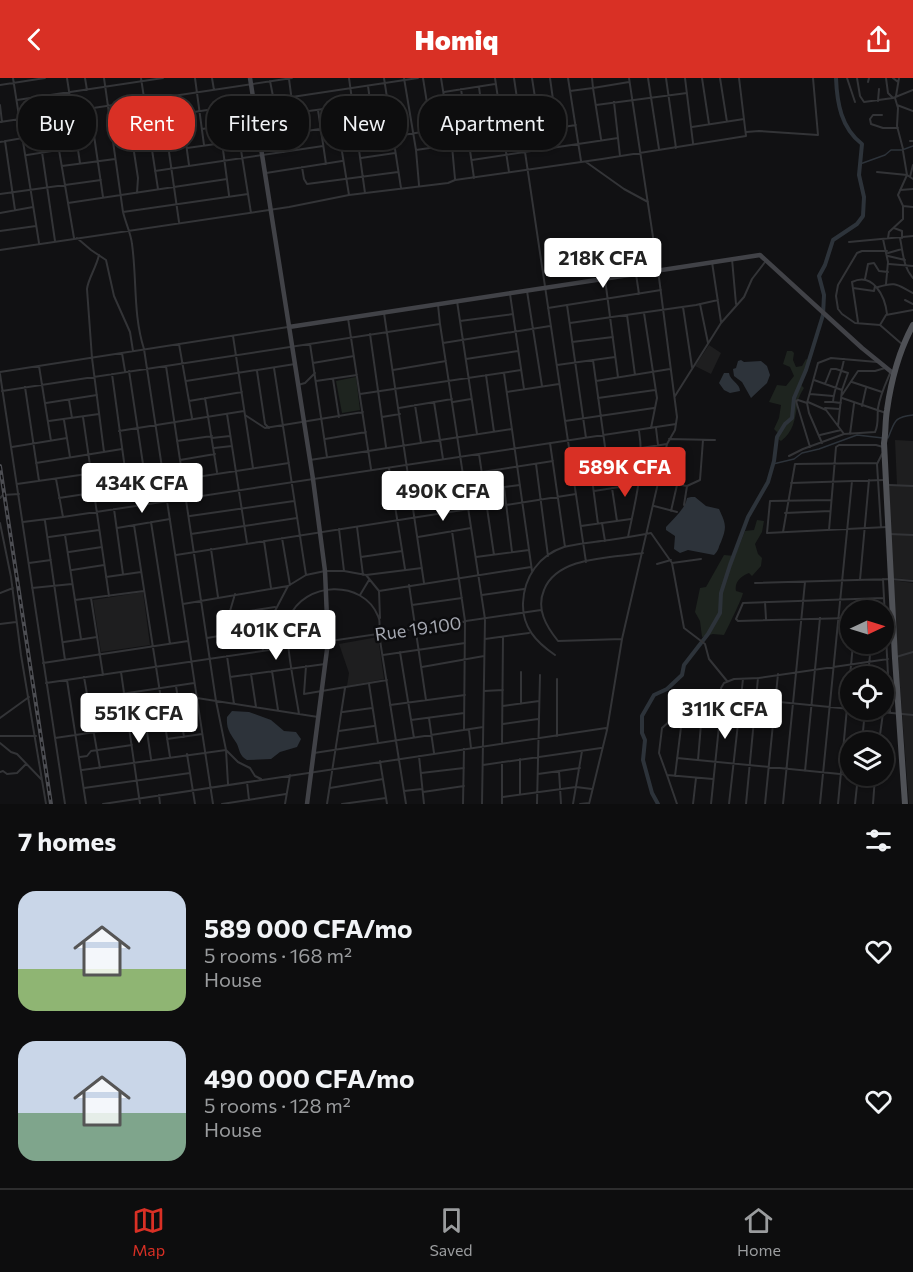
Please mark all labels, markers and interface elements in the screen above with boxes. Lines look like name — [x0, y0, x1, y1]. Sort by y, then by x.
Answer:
icon: back — [18, 23, 51, 56]
text: Homiq — [415, 23, 498, 56]
icon: share — [862, 23, 895, 56]
chip: Buy — [18, 96, 96, 150]
chip: Rent — [108, 96, 195, 150]
chip: Filters — [207, 96, 309, 150]
chip: New — [321, 96, 407, 150]
chip: Apartment — [419, 96, 566, 150]
pin: 218K CFA — [541, 238, 665, 289]
text: 218K CFA — [558, 245, 648, 269]
pin: 589K CFA — [563, 447, 687, 498]
text: 589K CFA — [579, 454, 671, 478]
pin: 434K CFA — [80, 463, 204, 514]
text: 434K CFA — [96, 470, 188, 494]
pin: 490K CFA — [381, 471, 505, 522]
text: 490K CFA — [396, 478, 490, 502]
north arrow — [840, 600, 894, 654]
map controls — [840, 600, 894, 786]
pin: 401K CFA — [214, 610, 338, 661]
street label: Rue 19.100 — [373, 611, 463, 645]
text: 401K CFA — [230, 617, 322, 641]
button: locate — [840, 666, 894, 720]
pin: 311K CFA — [663, 689, 787, 740]
pin: 551K CFA — [77, 693, 201, 744]
text: 311K CFA — [682, 696, 768, 720]
text: 551K CFA — [95, 700, 183, 724]
button: layers — [840, 732, 894, 786]
icon: filters — [862, 824, 895, 857]
text: 7 homes — [18, 825, 116, 856]
text: 589 000 CFA/mo — [204, 912, 413, 943]
icon: home — [66, 915, 138, 987]
icon: heart — [862, 935, 895, 968]
text: 5 rooms · 168 m² — [204, 943, 352, 967]
text: House — [204, 967, 262, 991]
text: 490 000 CFA/mo — [204, 1062, 415, 1093]
icon: home — [66, 1065, 138, 1137]
icon: heart — [862, 1085, 895, 1118]
text: 5 rooms · 128 m² — [204, 1093, 351, 1117]
text: House — [204, 1117, 262, 1141]
tab: Map — [132, 1204, 165, 1259]
tab: Saved — [429, 1204, 473, 1259]
tab: Home — [737, 1204, 781, 1259]

